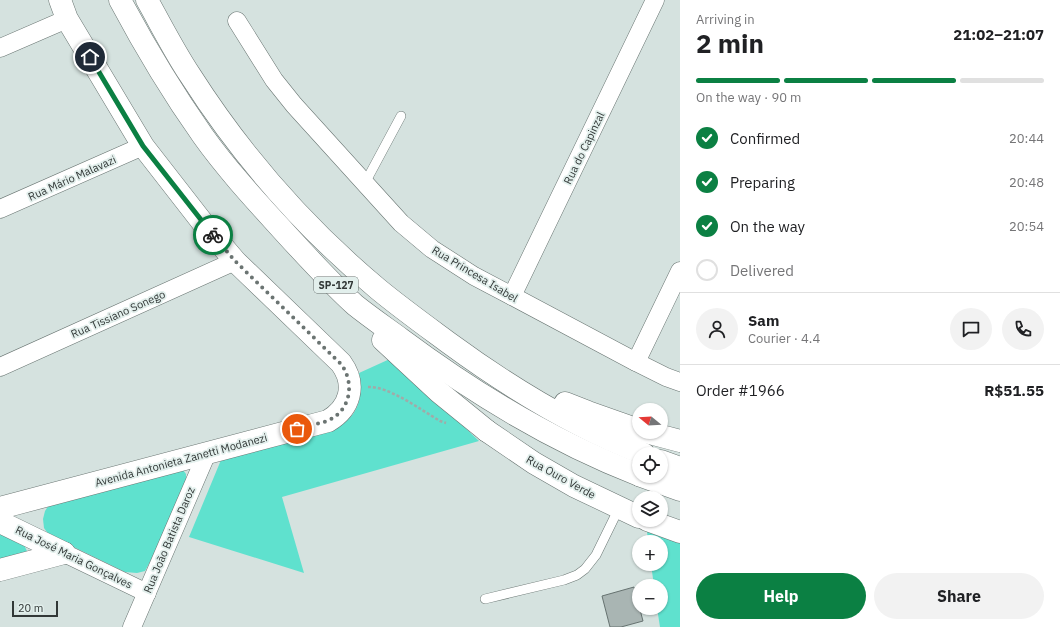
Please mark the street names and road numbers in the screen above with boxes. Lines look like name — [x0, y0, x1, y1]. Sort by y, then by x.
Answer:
street label: Rua do Capinzal — [560, 109, 608, 187]
street label: Rua Mário Malavazi — [26, 152, 118, 204]
street label: Rua Princesa Isabel — [430, 243, 520, 305]
road number: SP-127 — [314, 277, 358, 293]
street label: Rua Tissiano Sonego — [69, 287, 167, 341]
street label: Avenida Antonieta Zanetti Modanezi — [93, 430, 269, 490]
street label: Rua Ouro Verde — [524, 452, 598, 502]
street label: Rua João Batista Daroz — [140, 485, 198, 595]
street label: Rua José Maria Gonçalves — [13, 523, 135, 591]

